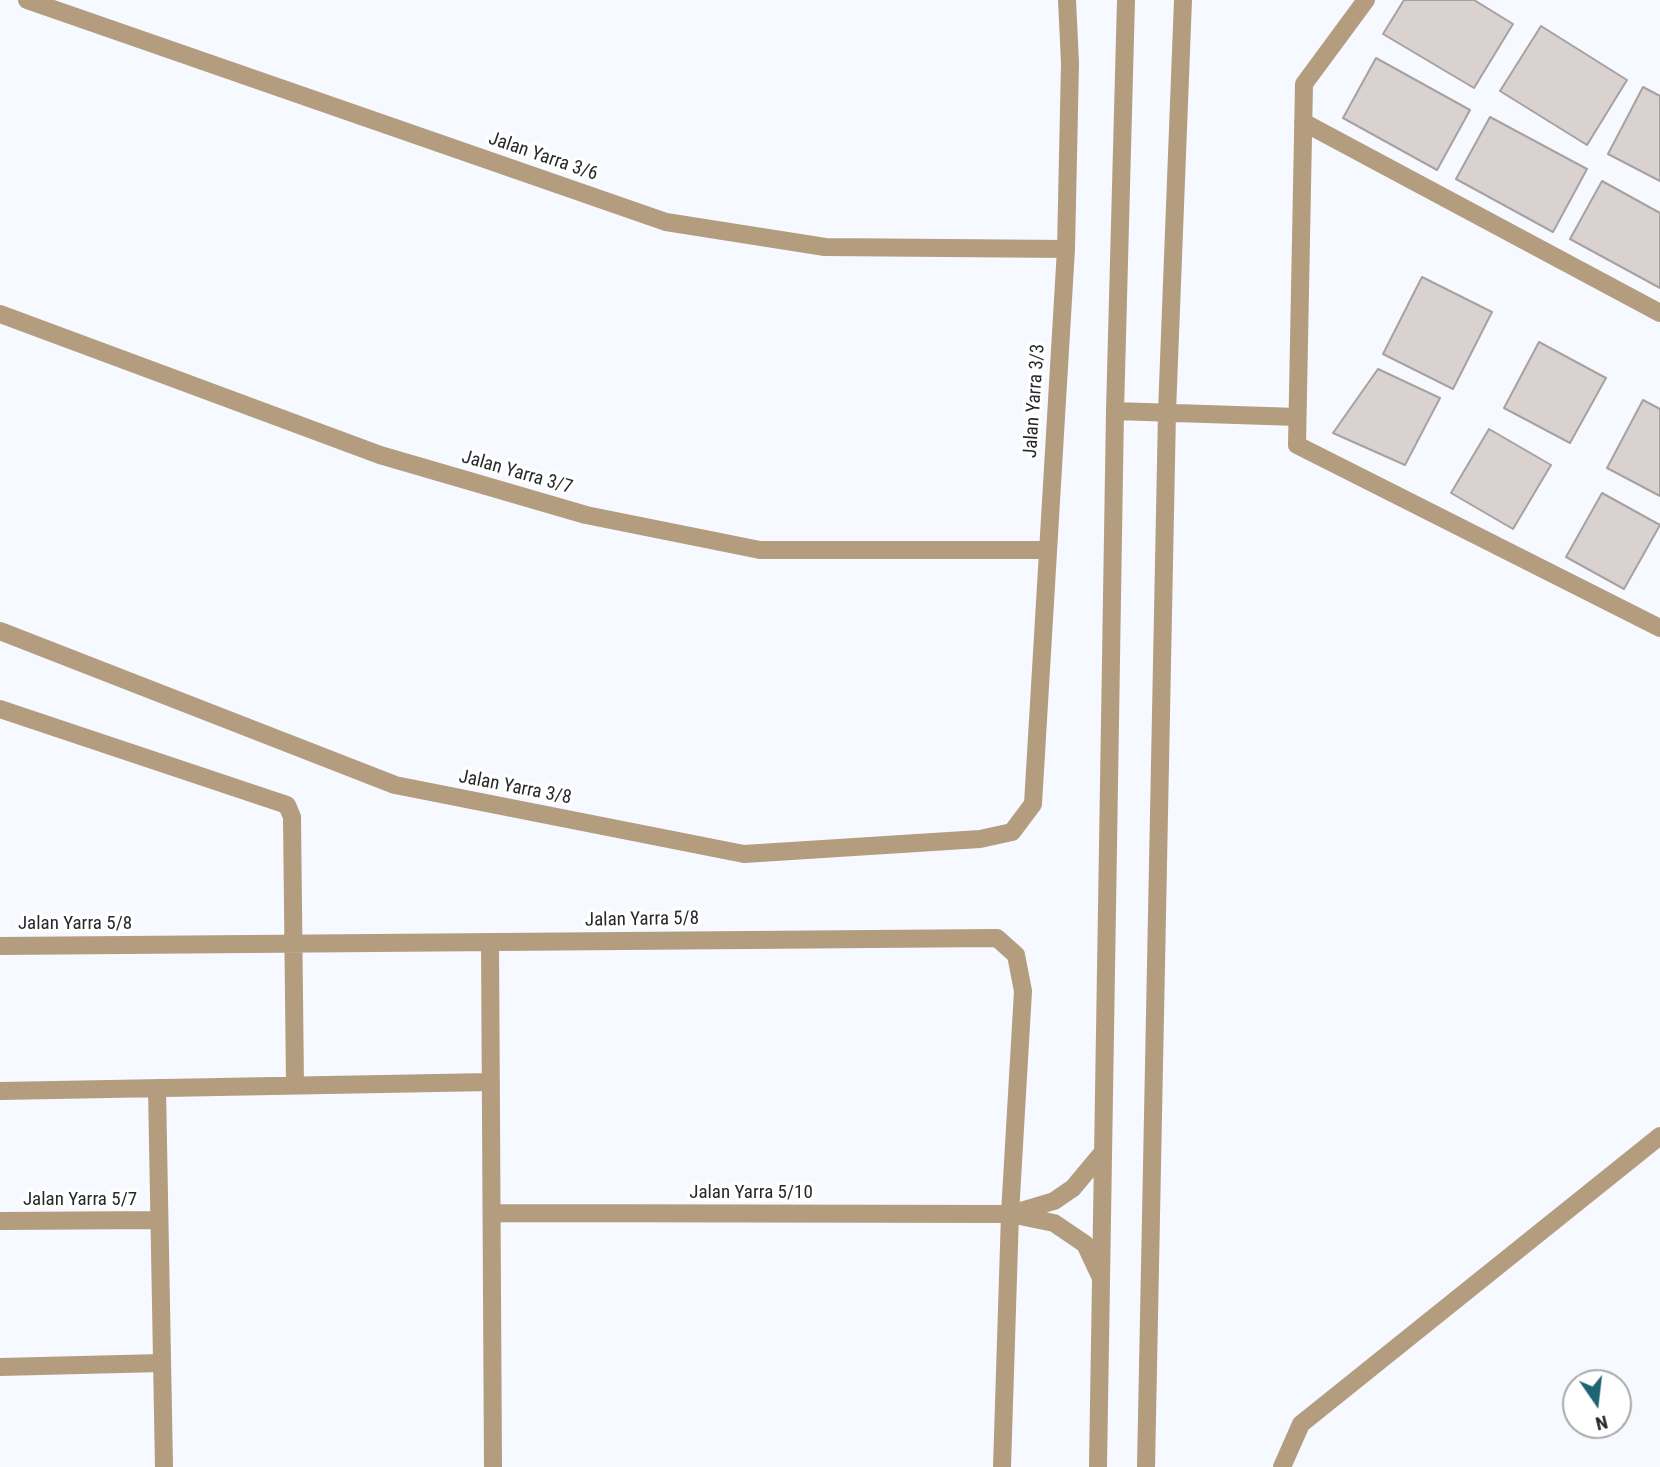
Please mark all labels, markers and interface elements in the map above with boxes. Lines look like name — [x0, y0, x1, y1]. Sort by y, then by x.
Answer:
street label: Jalan Yarra 3/6 — [485, 128, 601, 186]
street label: Jalan Yarra 3/3 — [1020, 343, 1050, 459]
street label: Jalan Yarra 3/7 — [459, 446, 575, 500]
street label: Jalan Yarra 3/8 — [457, 766, 573, 810]
street label: Jalan Yarra 5/8 — [585, 908, 699, 932]
street label: Jalan Yarra 5/8 — [18, 913, 132, 935]
street label: Jalan Yarra 5/10 — [689, 1182, 813, 1204]
street label: Jalan Yarra 5/7 — [23, 1189, 137, 1211]
north arrow — [1562, 1369, 1632, 1439]
text: N — [1593, 1410, 1610, 1435]

